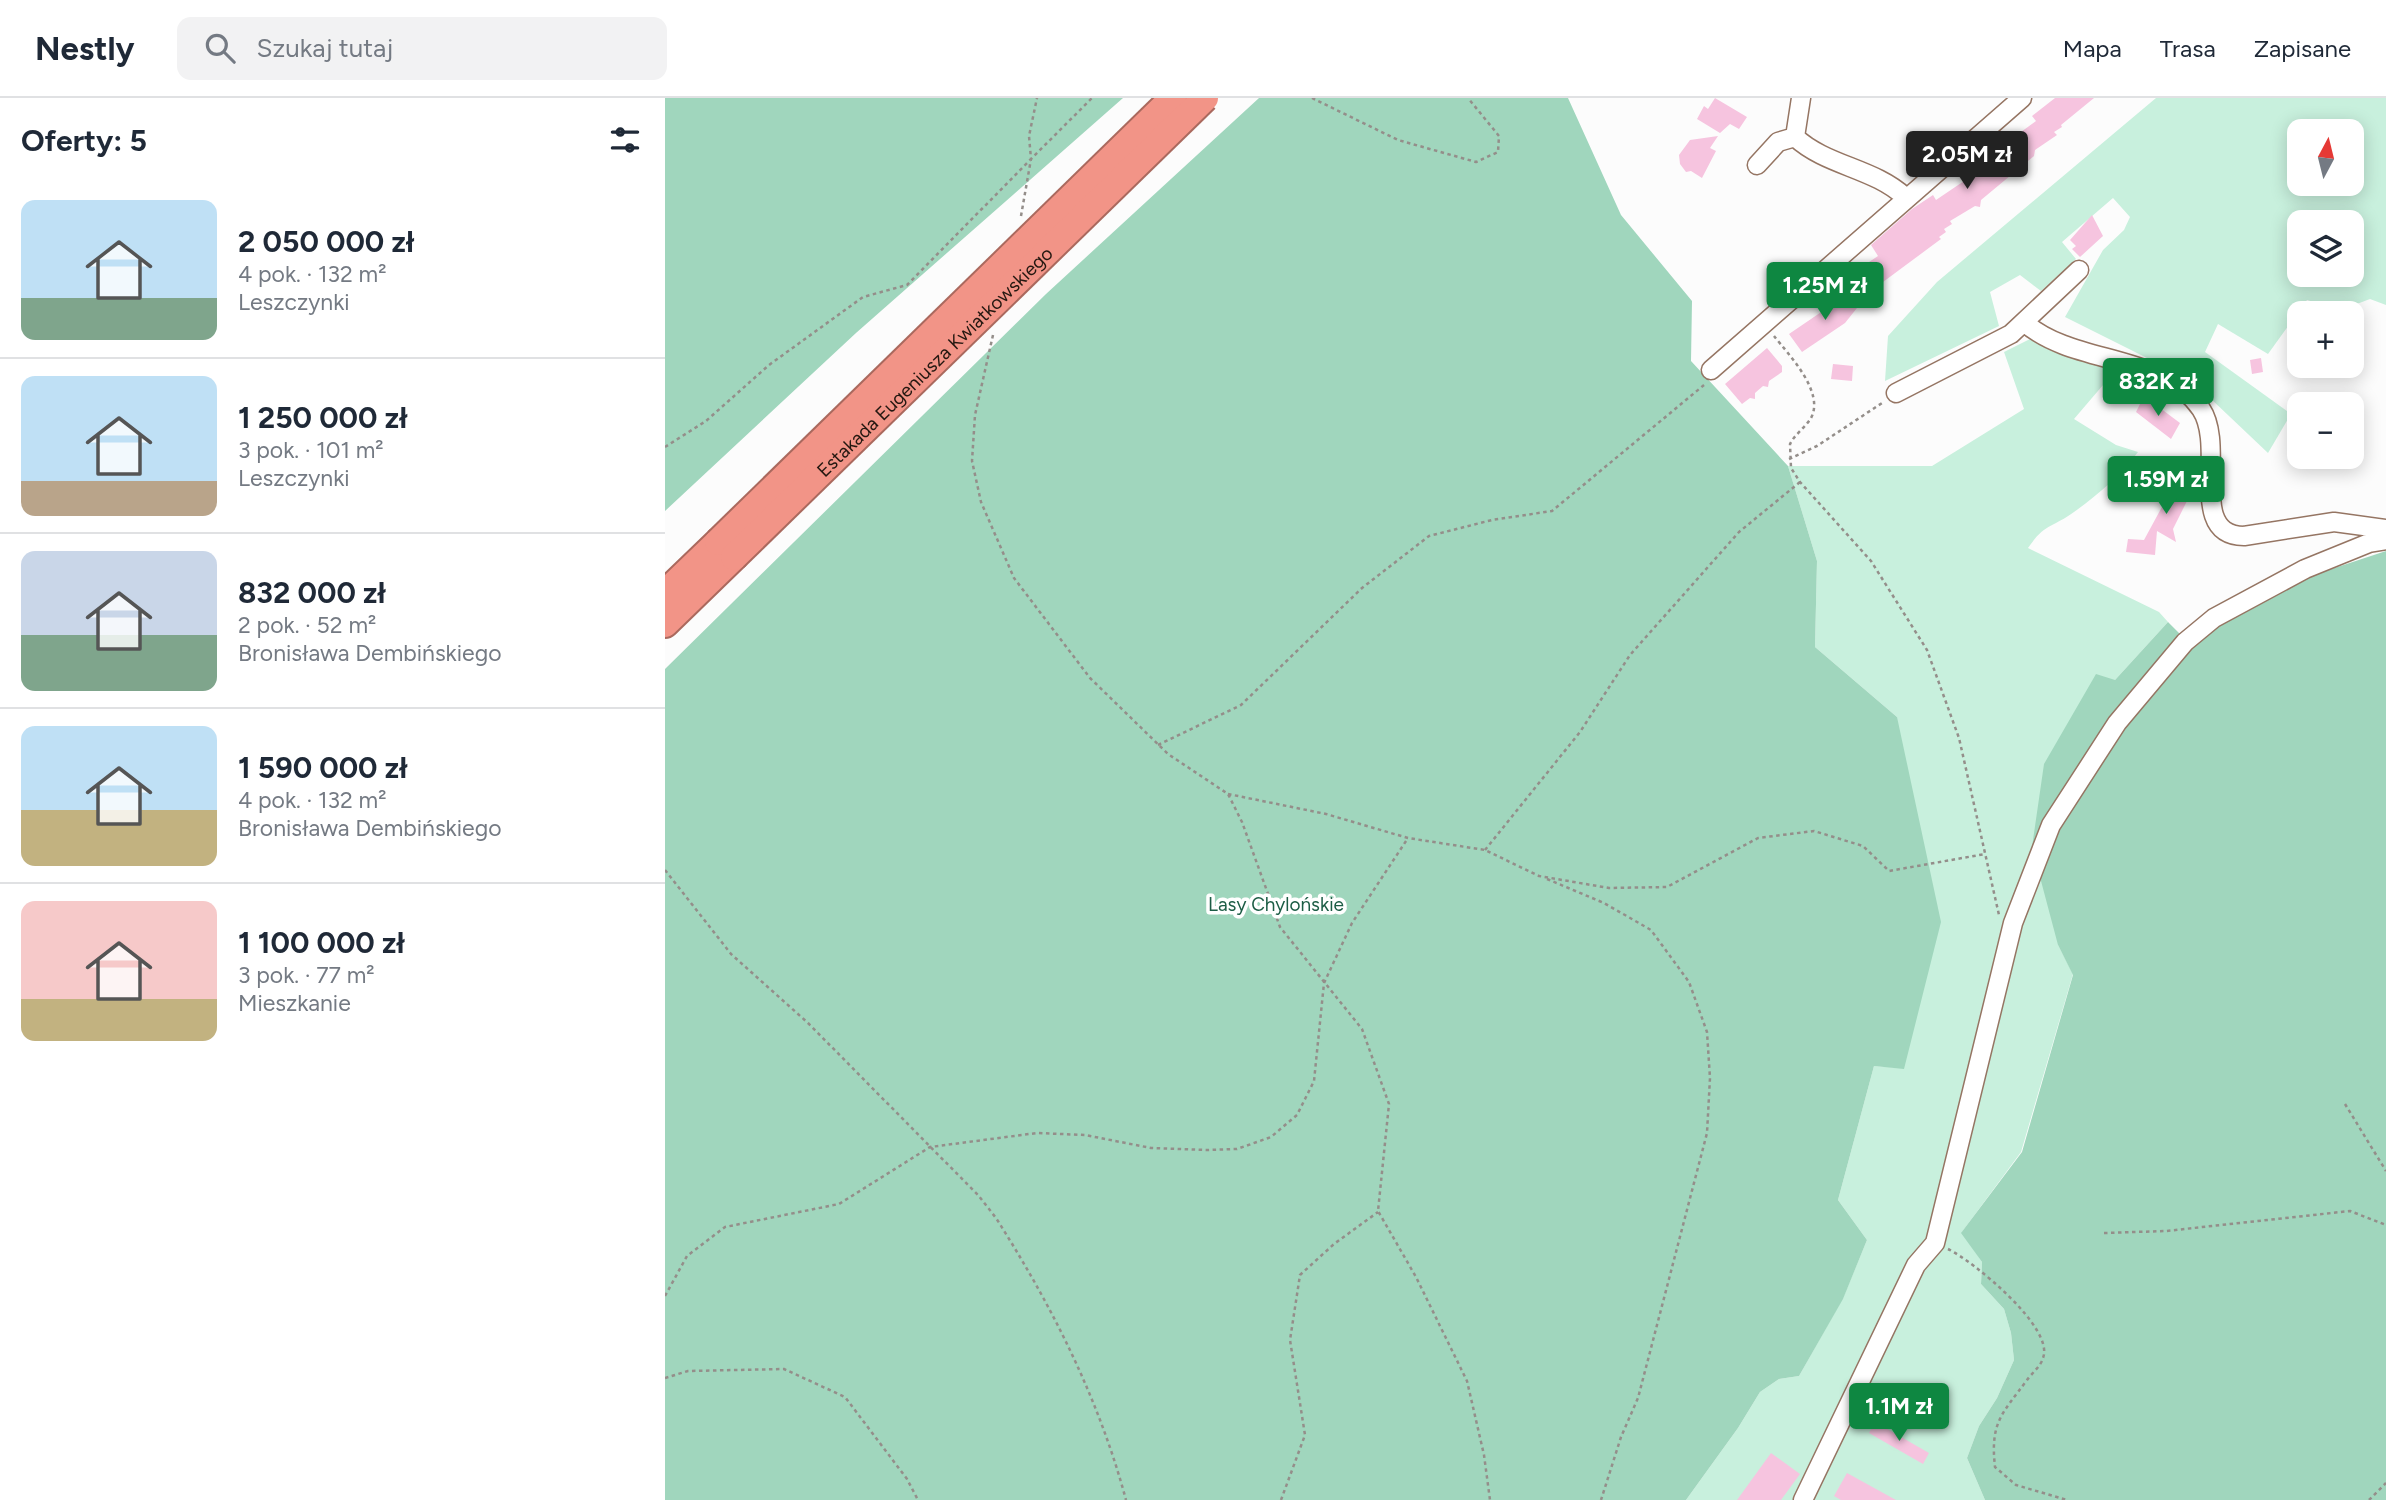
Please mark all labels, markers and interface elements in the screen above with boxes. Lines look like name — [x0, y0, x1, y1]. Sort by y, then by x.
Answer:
search box — [177, 17, 667, 80]
text: Nestly — [35, 29, 135, 68]
icon: search — [201, 29, 239, 67]
text: Szukaj tutaj — [257, 32, 393, 64]
text: Mapa — [2063, 34, 2122, 63]
text: Trasa — [2160, 34, 2216, 63]
text: Zapisane — [2254, 34, 2351, 63]
north arrow — [2287, 119, 2364, 196]
map controls — [2287, 119, 2364, 469]
icon: filters — [606, 121, 644, 159]
text: Oferty: 5 — [21, 122, 147, 159]
pin: 2.05M zł — [1895, 132, 2039, 191]
text: 2.05M zł — [1922, 140, 2012, 168]
button: layers — [2287, 210, 2364, 287]
text: 2 050 000 zł — [238, 223, 414, 260]
icon: home — [77, 228, 161, 312]
street label: Estakada Eugeniusza Kwiatkowskiego — [812, 242, 1058, 482]
text: 4 pok. · 132 m² — [238, 260, 386, 288]
pin: 1.25M zł — [1753, 262, 1897, 322]
text: 1.25M zł — [1783, 271, 1867, 299]
text: Leszczynki — [238, 288, 350, 316]
button: + — [2287, 301, 2364, 378]
pin: 832K zł — [2093, 358, 2223, 418]
text: 832K zł — [2119, 367, 2197, 395]
button: − — [2287, 392, 2364, 469]
text: 1 250 000 zł — [238, 399, 408, 436]
icon: home — [77, 404, 161, 488]
text: 3 pok. · 101 m² — [238, 436, 384, 464]
pin: 1.59M zł — [2094, 456, 2238, 516]
text: Leszczynki — [238, 464, 350, 492]
text: 1.59M zł — [2124, 465, 2208, 493]
text: 832 000 zł — [238, 574, 386, 611]
icon: home — [77, 579, 161, 663]
text: 2 pok. · 52 m² — [238, 611, 376, 639]
text: Bronisława Dembińskiego — [238, 639, 501, 667]
text: 1 590 000 zł — [238, 749, 408, 786]
icon: home — [77, 754, 161, 838]
text: 4 pok. · 132 m² — [238, 786, 386, 814]
text: Bronisława Dembińskiego — [238, 814, 501, 842]
park label: Lasy Chylońskie — [1208, 893, 1344, 916]
text: 1 100 000 zł — [238, 924, 405, 961]
icon: home — [77, 929, 161, 1013]
text: 3 pok. · 77 m² — [238, 961, 375, 989]
text: Mieszkanie — [238, 989, 351, 1017]
pin: 1.1M zł — [1834, 1384, 1964, 1443]
text: 1.1M zł — [1865, 1392, 1933, 1420]

